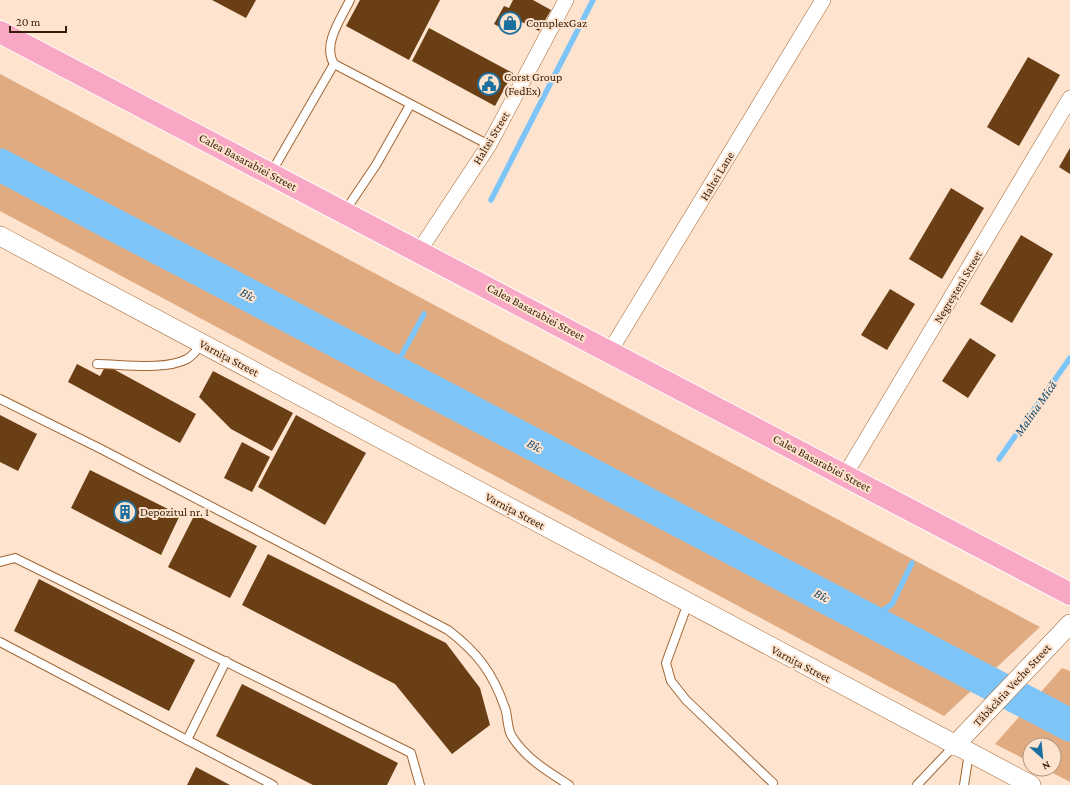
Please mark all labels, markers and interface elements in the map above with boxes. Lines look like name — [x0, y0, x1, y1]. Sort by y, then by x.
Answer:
scale bar — [10, 8, 66, 34]
shop icon: ComplexGaz — [497, 10, 523, 36]
text: 20 m — [16, 15, 41, 29]
place label: ComplexGaz — [526, 16, 587, 30]
place label: Corst Group (FedEx) — [504, 70, 562, 98]
public building icon: Corst Group (FedEx) — [476, 71, 502, 97]
street label: Haltei Street — [470, 108, 513, 167]
street label: Calea Basarabiei Street — [197, 130, 300, 194]
street label: Haltei Lane — [697, 149, 737, 203]
street label: Negreșteni Street — [931, 247, 987, 326]
street label: Calea Basarabiei Street — [485, 280, 588, 344]
water label: Bîc — [238, 284, 258, 305]
street label: Varnița Street — [196, 336, 262, 381]
water label: Malina Mică — [1010, 378, 1060, 440]
street label: Calea Basarabiei Street — [771, 431, 874, 495]
water label: Bîc — [525, 435, 545, 456]
street label: Varnița Street — [482, 489, 548, 534]
building icon: Depozitul nr. 1 — [112, 499, 138, 525]
place label: Depozitul nr. 1 — [140, 505, 209, 519]
water label: Bîc — [812, 585, 832, 606]
street label: Tăbăcăria Veche Street — [970, 640, 1055, 729]
street label: Varnița Street — [768, 642, 834, 687]
north arrow — [1022, 737, 1062, 777]
text: N — [1040, 759, 1053, 773]

